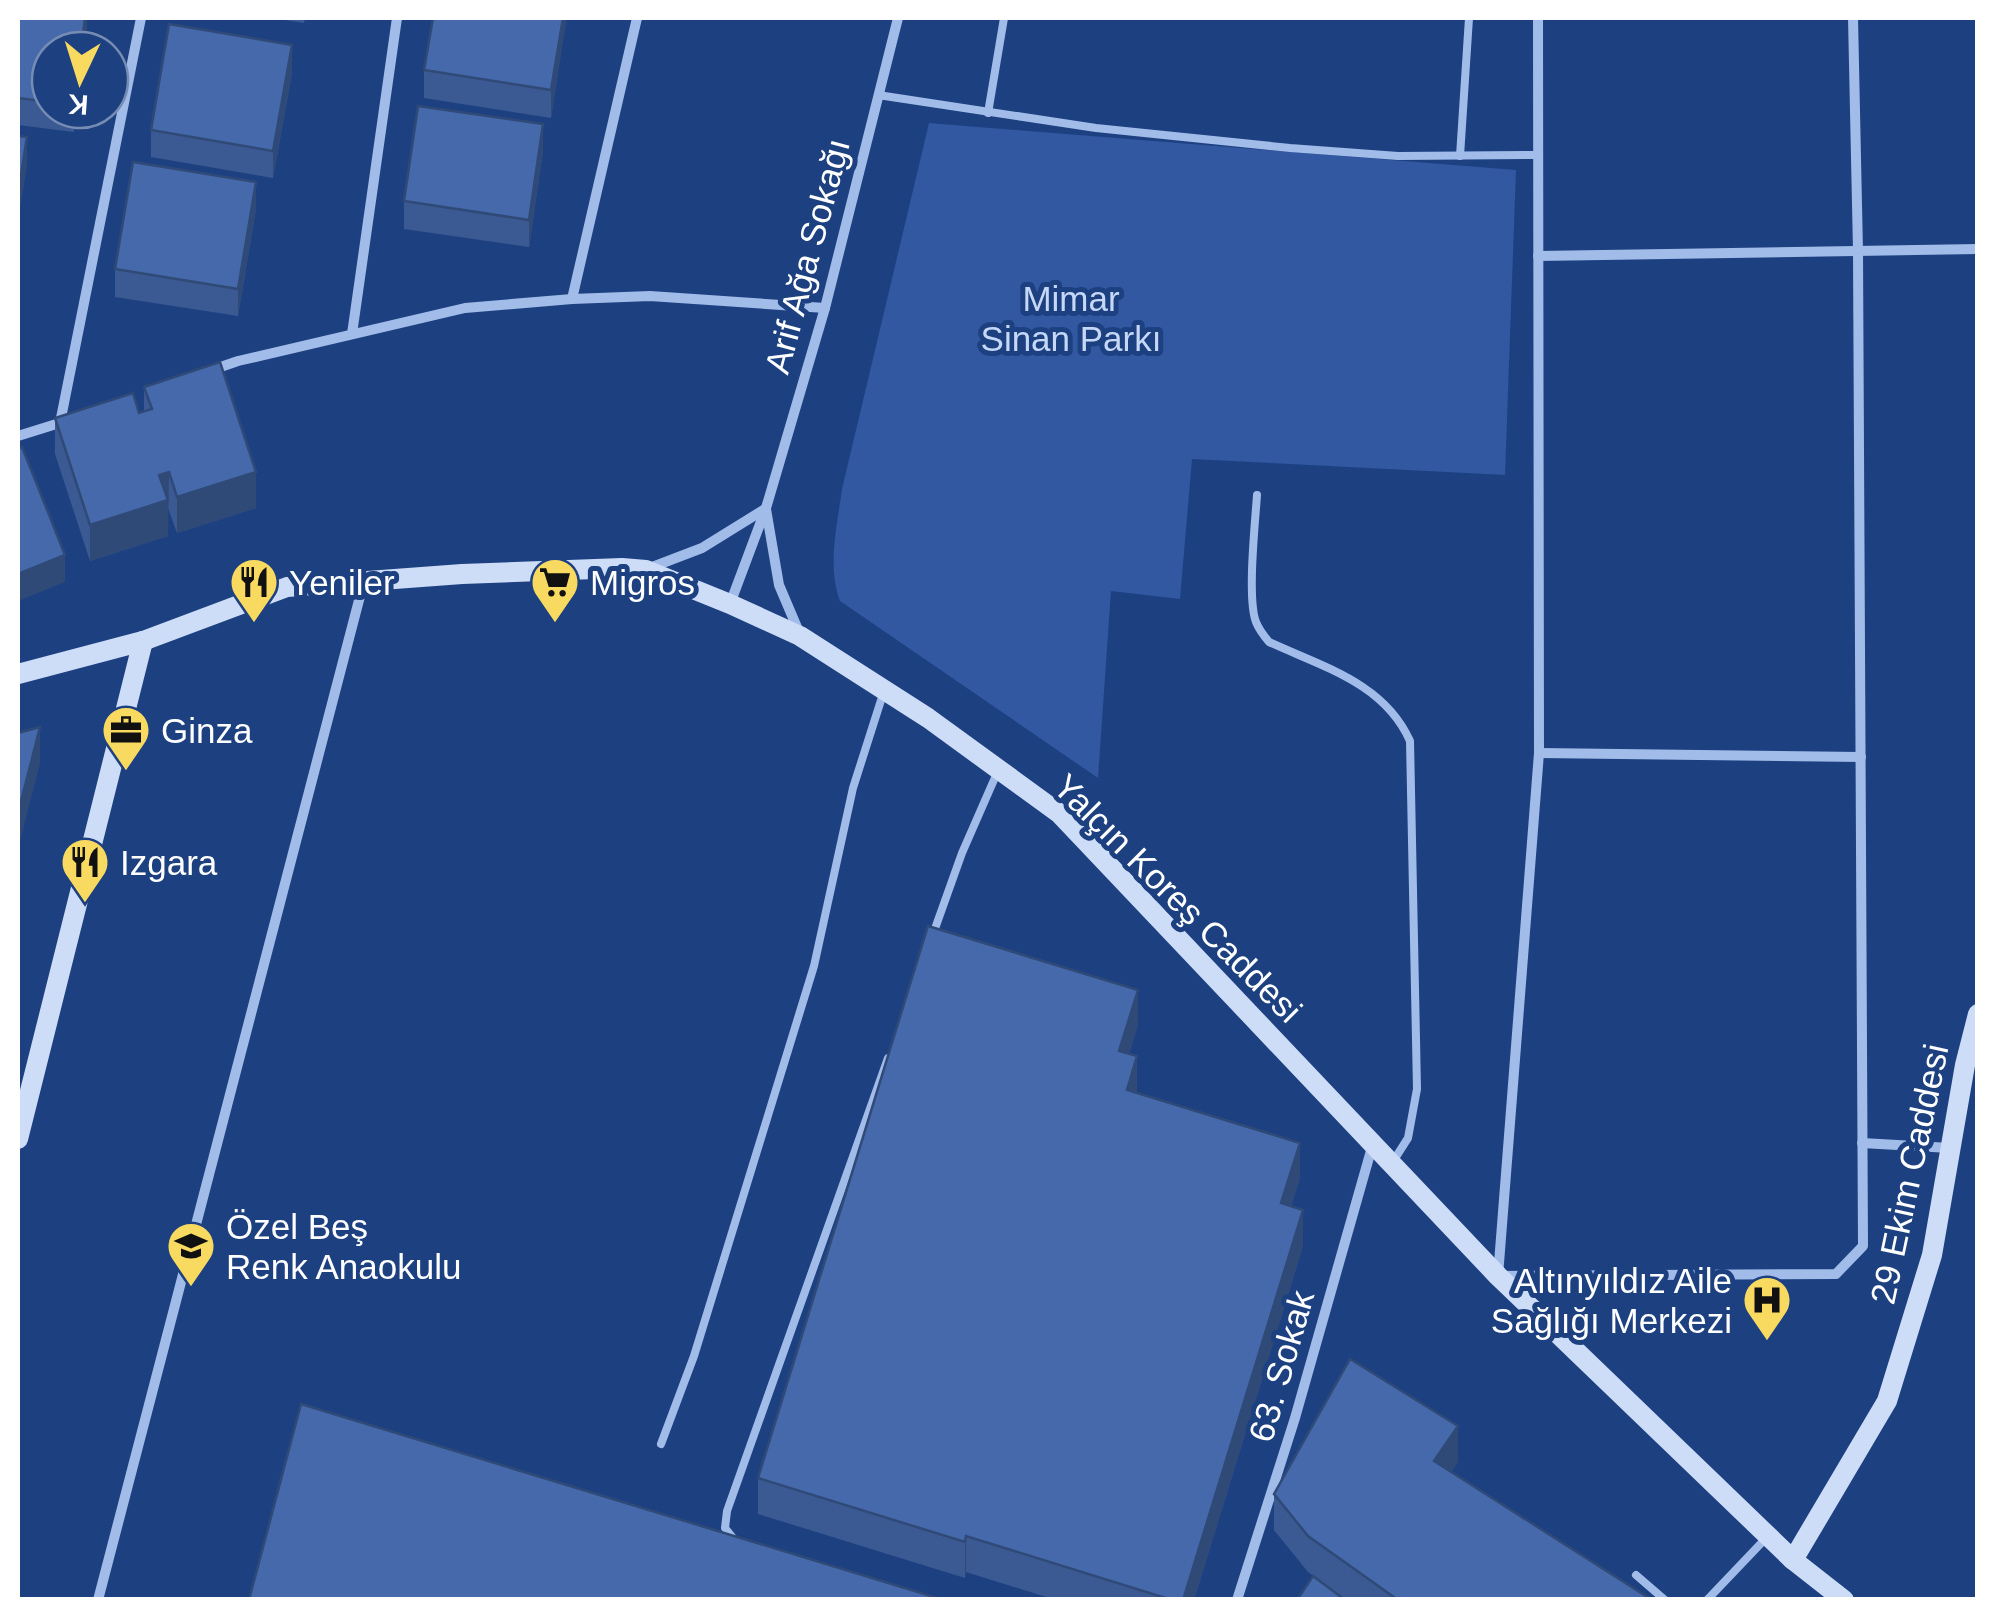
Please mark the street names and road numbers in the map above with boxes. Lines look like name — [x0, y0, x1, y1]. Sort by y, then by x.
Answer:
street label: Arif Ağa Sokağı — [757, 134, 857, 378]
street label: Yalçın Koreş Caddesi — [1046, 766, 1310, 1030]
street label: 29 Ekim Caddesi — [1862, 1041, 1956, 1307]
street label: 63. Sokak — [1241, 1285, 1321, 1446]

